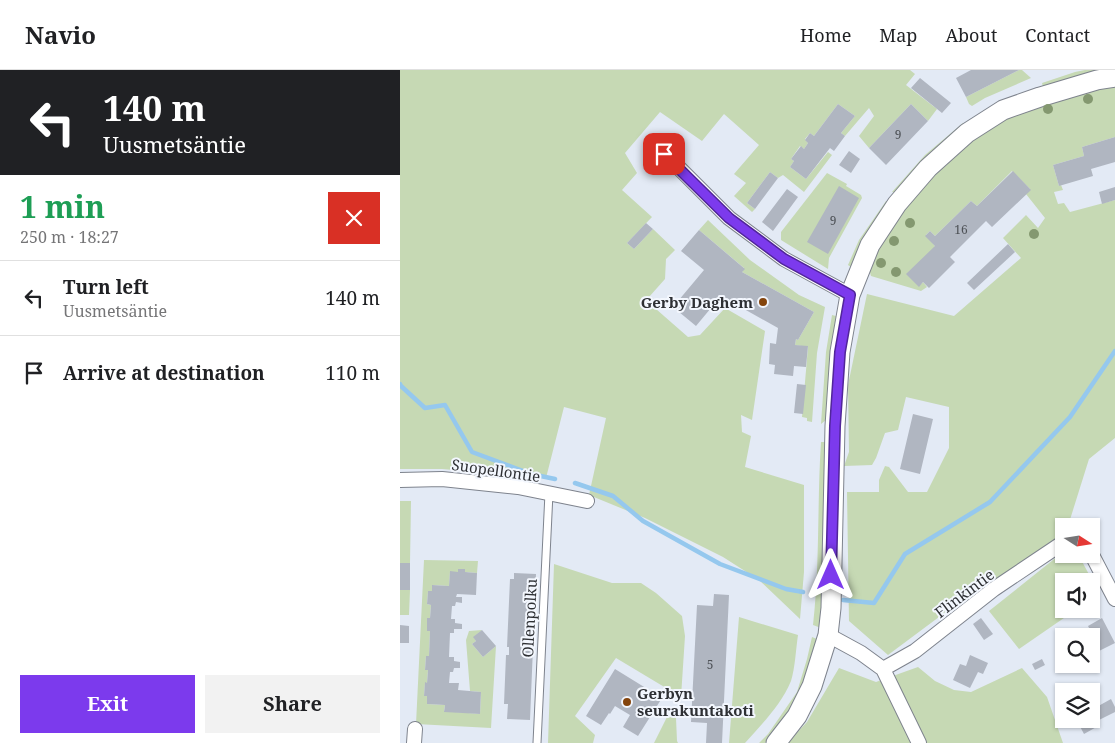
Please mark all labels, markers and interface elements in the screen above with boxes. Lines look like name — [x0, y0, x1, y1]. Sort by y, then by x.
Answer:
text: Navio — [25, 18, 96, 51]
text: Home — [800, 23, 851, 47]
text: Map — [879, 23, 917, 47]
text: About — [945, 23, 997, 47]
text: Contact — [1025, 23, 1090, 47]
text: 140 m — [103, 84, 206, 131]
icon: left — [20, 90, 85, 155]
house number: 9 — [895, 126, 901, 143]
text: Uusmetsäntie — [103, 129, 246, 159]
pin — [643, 133, 685, 175]
icon: arrive — [650, 140, 678, 168]
text: 1 min — [20, 186, 105, 227]
button: close — [328, 192, 380, 244]
house number: 9 — [830, 212, 836, 229]
house number: 16 — [954, 221, 968, 238]
text: 250 m · 18:27 — [20, 226, 119, 248]
text: Turn left — [63, 274, 149, 300]
icon: left — [20, 284, 48, 312]
text: 140 m — [325, 285, 380, 311]
place label: Gerby Daghem — [641, 292, 753, 312]
marker: Gerby Daghem — [757, 296, 769, 308]
text: Uusmetsäntie — [63, 300, 167, 322]
icon: arrive — [20, 359, 48, 387]
text: Arrive at destination — [63, 360, 265, 386]
text: 110 m — [325, 360, 380, 386]
street label: Suopellontie — [450, 454, 542, 486]
north arrow — [1055, 518, 1100, 562]
map controls — [1055, 518, 1100, 728]
position arrow — [804, 548, 856, 600]
street label: Flinkintie — [930, 564, 998, 622]
button: sound — [1055, 573, 1100, 618]
street label: Ollenpolku — [517, 578, 541, 658]
button: search — [1055, 628, 1100, 673]
house number: 5 — [707, 656, 713, 673]
button: Exit — [20, 675, 195, 733]
button: Share — [205, 675, 380, 733]
place label: Gerbyn seurakuntakoti — [637, 683, 755, 720]
button: layers — [1055, 683, 1100, 728]
marker: Gerbyn seurakuntakoti — [621, 696, 633, 708]

